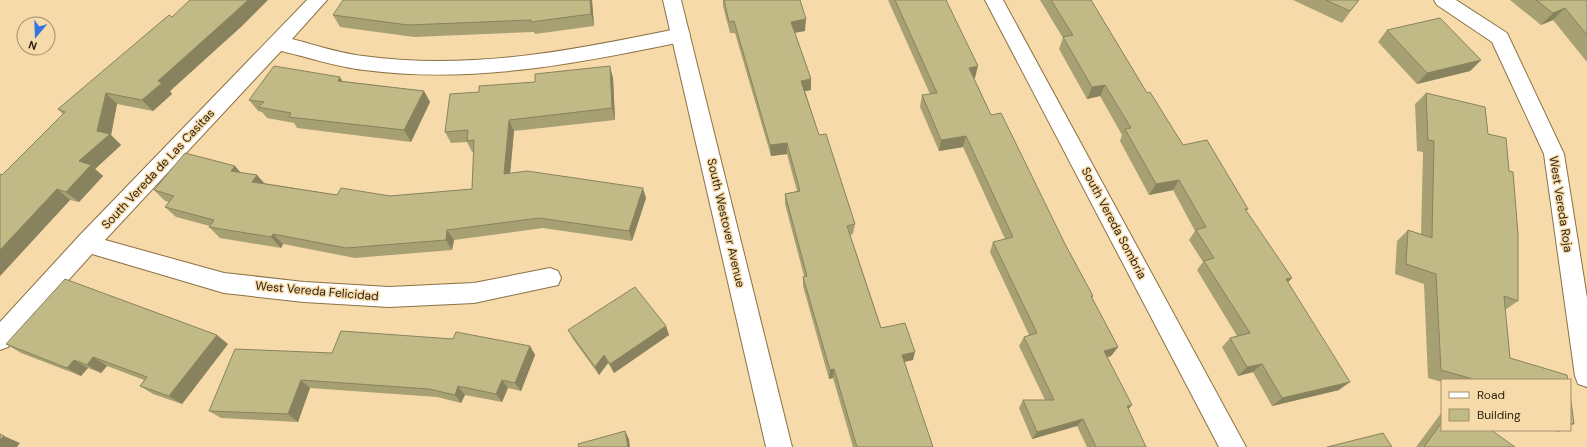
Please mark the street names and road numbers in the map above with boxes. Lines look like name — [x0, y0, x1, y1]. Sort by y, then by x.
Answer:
street label: South Vereda de Las Casitas — [98, 105, 218, 233]
street label: West Vereda Roja — [1545, 155, 1577, 253]
street label: South Westover Avenue — [703, 157, 749, 289]
street label: South Vereda Sombria — [1078, 164, 1150, 282]
street label: West Vereda Felicidad — [255, 278, 379, 304]

